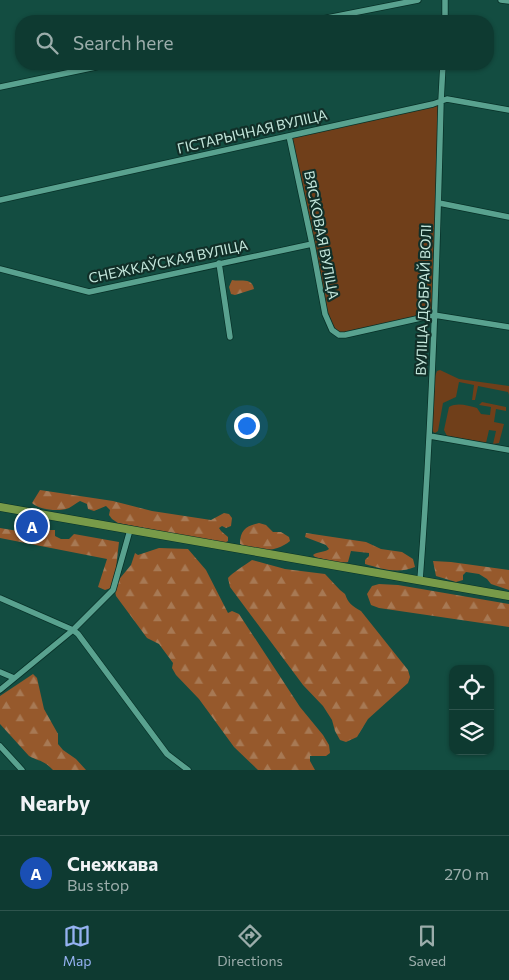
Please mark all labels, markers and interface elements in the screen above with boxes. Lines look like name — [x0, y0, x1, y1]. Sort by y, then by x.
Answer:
search box — [15, 15, 494, 70]
icon: search — [33, 29, 61, 57]
text: Search here — [73, 31, 173, 54]
street label: ГІСТАРЫЧНАЯ ВУЛІЦА — [175, 105, 329, 157]
street label: ВЯСКОВАЯ ВУЛІЦА — [301, 169, 343, 301]
street label: ВУЛІЦА ДОБРАЙ ВОЛІ — [412, 224, 434, 376]
street label: СНЕЖКАЎСКАЯ ВУЛІЦА — [87, 236, 250, 286]
your location — [234, 413, 260, 439]
pin: A — [16, 507, 48, 545]
map controls — [449, 665, 494, 755]
button: locate — [449, 665, 494, 710]
button: layers — [449, 710, 494, 755]
text: Nearby — [20, 790, 90, 815]
text: Снежкава — [67, 852, 158, 875]
text: A — [30, 864, 42, 883]
text: 270 m — [444, 864, 489, 883]
text: Bus stop — [67, 875, 129, 894]
tab: Map — [63, 922, 92, 969]
tab: Directions — [217, 922, 283, 969]
tab: Saved — [408, 922, 446, 969]

